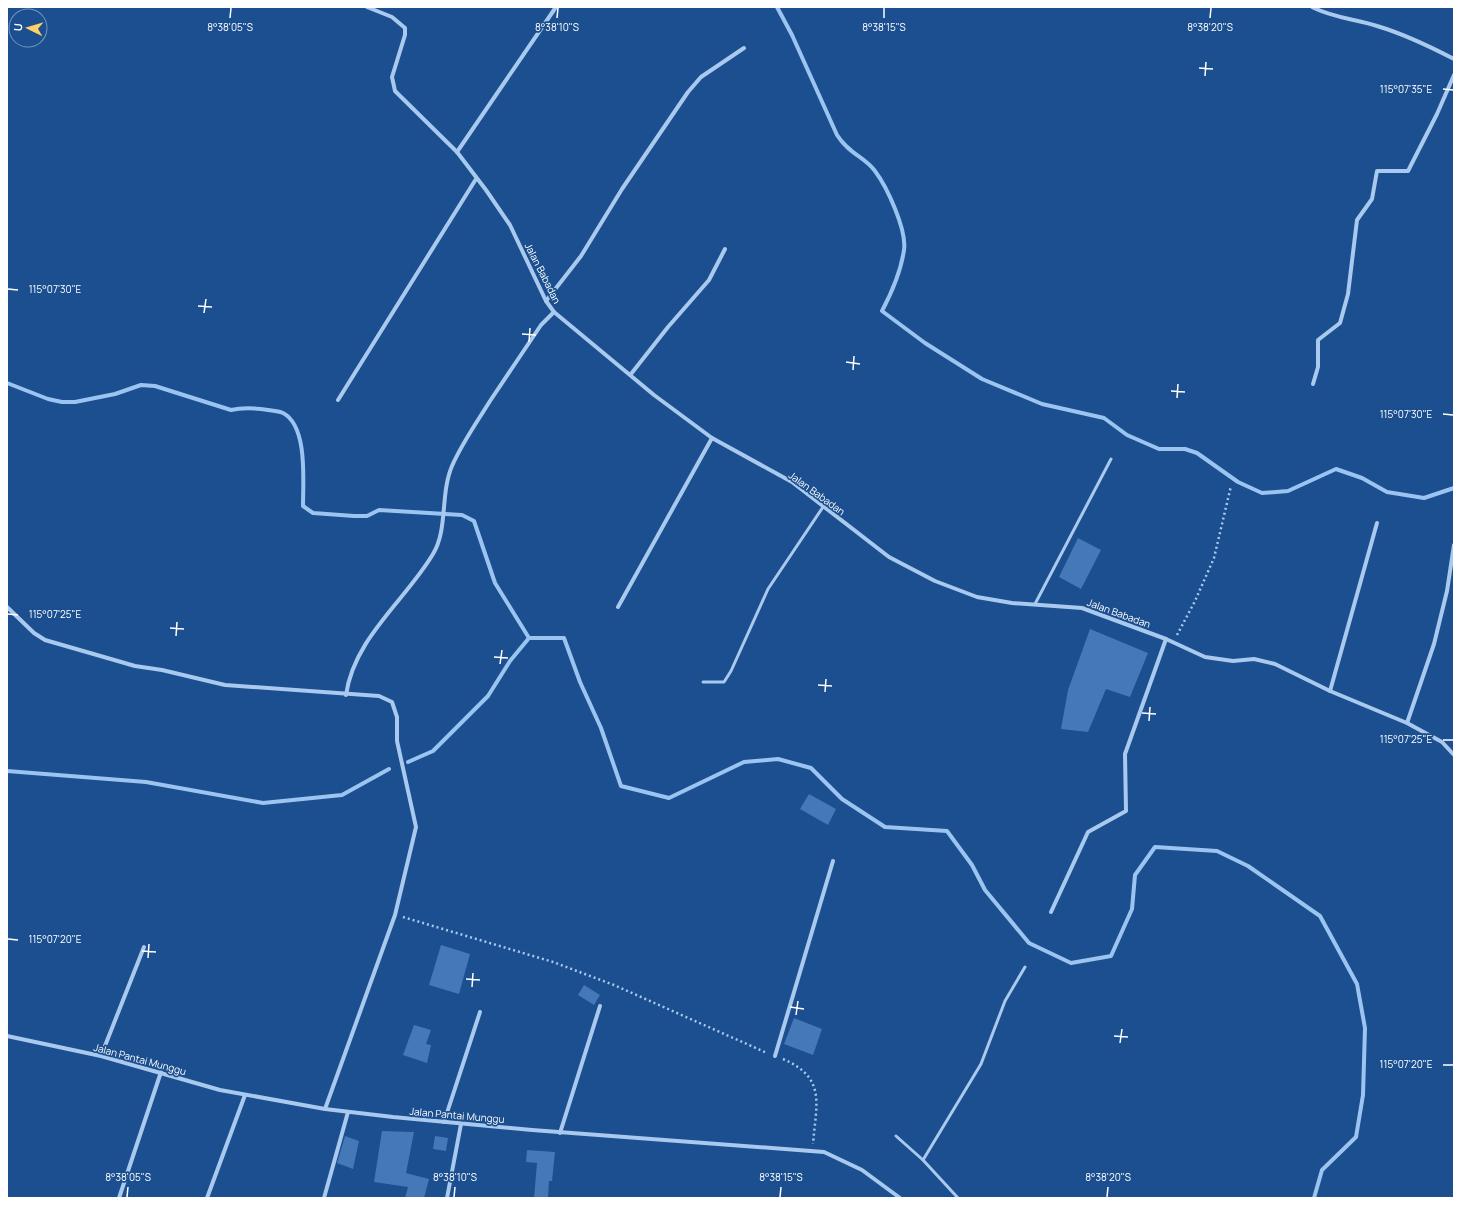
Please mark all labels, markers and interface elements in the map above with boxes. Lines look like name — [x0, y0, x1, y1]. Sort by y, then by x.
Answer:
north arrow — [8, 8, 48, 48]
text: 8°38'05"S — [207, 20, 253, 34]
text: 8°38'10"S — [535, 20, 579, 34]
text: 8°38'15"S — [862, 20, 906, 34]
text: 8°38'20"S — [1187, 20, 1233, 34]
text: U — [10, 22, 25, 32]
text: 115°07'35"E — [1380, 82, 1432, 96]
street label: Jalan Babadan — [522, 240, 564, 306]
text: 115°07'30"E — [29, 282, 82, 296]
text: 115°07'30"E — [1380, 407, 1433, 421]
street label: Jalan Babadan — [786, 468, 848, 518]
street label: Jalan Babadan — [1085, 595, 1153, 631]
text: 115°07'25"E — [29, 607, 82, 621]
text: 115°07'25"E — [1380, 732, 1433, 746]
text: 115°07'20"E — [29, 932, 82, 946]
street label: Jalan Pantai Munggu — [92, 1040, 188, 1078]
text: 115°07'20"E — [1380, 1057, 1433, 1071]
street label: Jalan Pantai Munggu — [409, 1104, 505, 1126]
text: 8°38'05"S — [105, 1170, 151, 1184]
text: 8°38'10"S — [433, 1170, 477, 1184]
text: 8°38'15"S — [759, 1170, 803, 1184]
text: 8°38'20"S — [1085, 1170, 1131, 1184]

